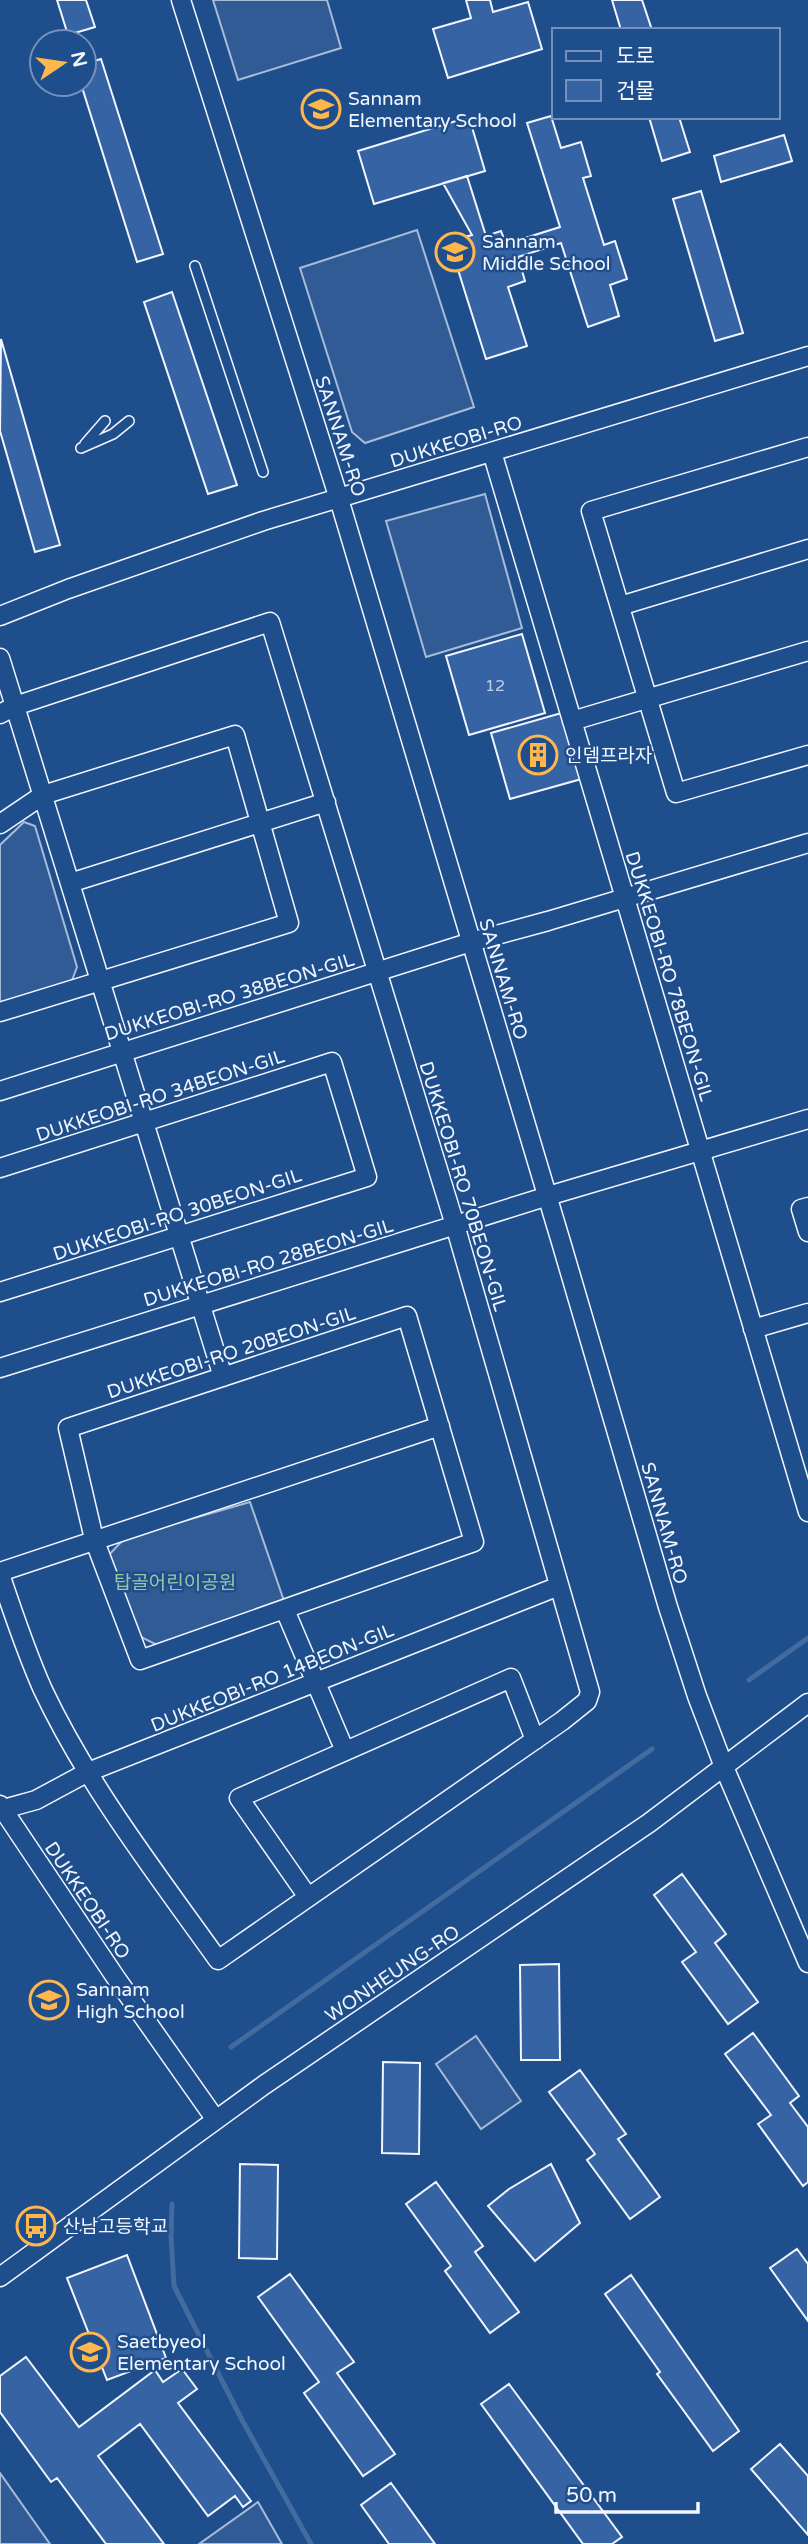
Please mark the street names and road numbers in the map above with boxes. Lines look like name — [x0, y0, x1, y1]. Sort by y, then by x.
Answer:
street label: SANNAM-RO — [310, 373, 370, 499]
street label: DUKKEOBI-RO — [388, 411, 525, 472]
street label: DUKKEOBI-RO 78BEON-GIL — [621, 849, 718, 1104]
street label: SANNAM-RO — [474, 916, 532, 1043]
street label: DUKKEOBI-RO 38BEON-GIL — [102, 948, 357, 1045]
street label: DUKKEOBI-RO 34BEON-GIL — [33, 1045, 287, 1147]
street label: DUKKEOBI-RO 70BEON-GIL — [415, 1059, 512, 1314]
street label: DUKKEOBI-RO 30BEON-GIL — [50, 1164, 304, 1266]
street label: DUKKEOBI-RO 28BEON-GIL — [141, 1214, 396, 1311]
street label: DUKKEOBI-RO 20BEON-GIL — [104, 1302, 358, 1404]
street label: SANNAM-RO — [636, 1460, 692, 1587]
street label: DUKKEOBI-RO 14BEON-GIL — [148, 1619, 397, 1737]
street label: DUKKEOBI-RO — [40, 1838, 135, 1963]
street label: WONHEUNG-RO — [321, 1921, 464, 2027]

